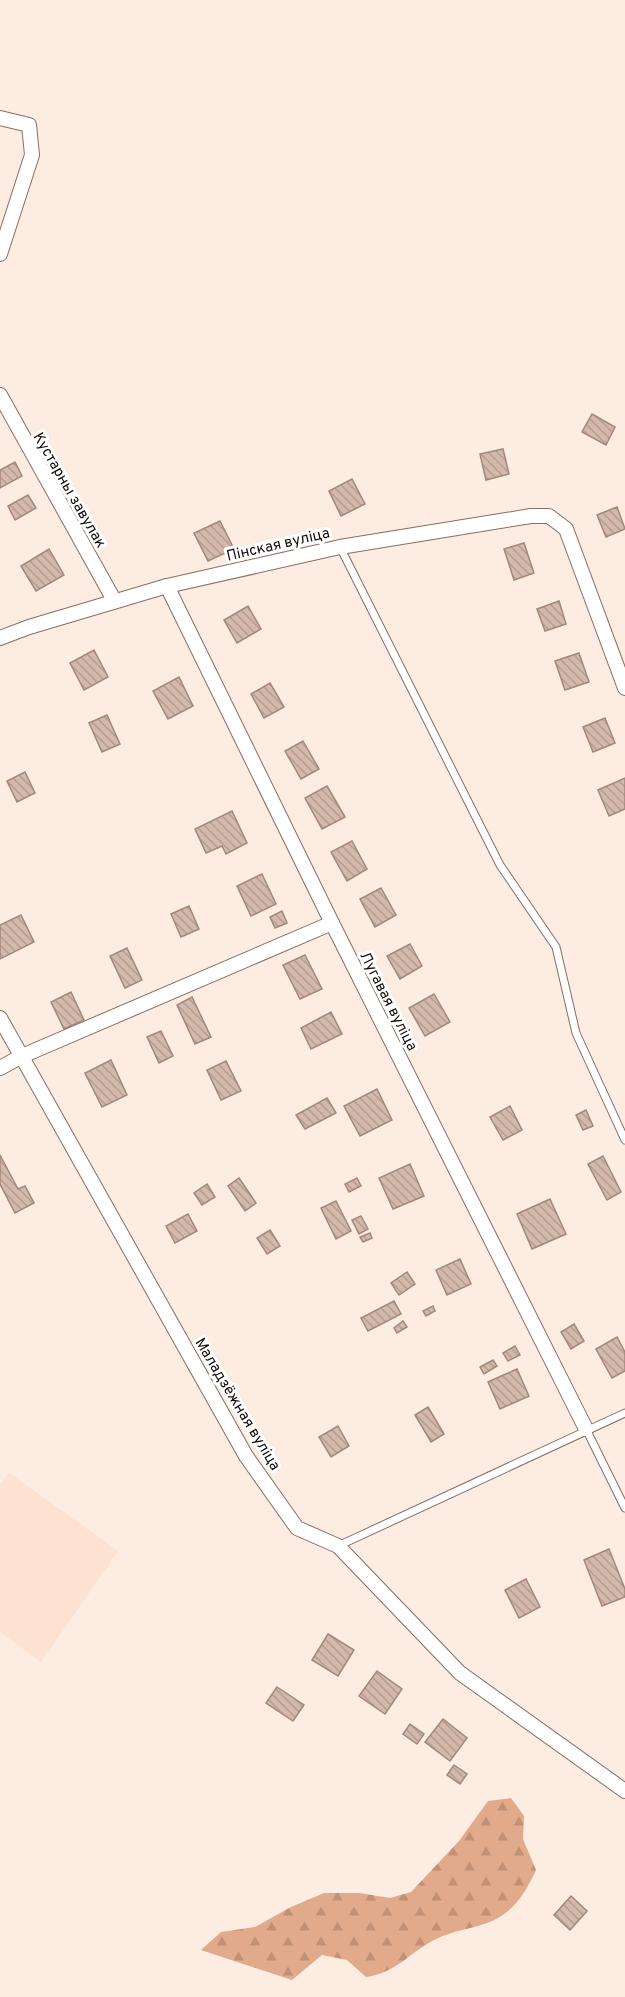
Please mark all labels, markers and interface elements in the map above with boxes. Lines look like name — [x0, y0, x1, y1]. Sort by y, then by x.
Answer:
street label: Кустарны завулак — [28, 430, 110, 552]
street label: Пінская вуліца — [225, 524, 332, 567]
street label: Лугавая вуліца — [355, 949, 421, 1054]
street label: Маладзёжная вуліца — [190, 1335, 284, 1474]

